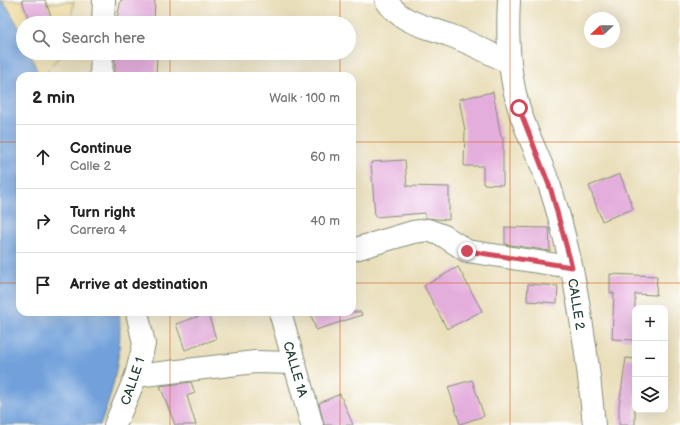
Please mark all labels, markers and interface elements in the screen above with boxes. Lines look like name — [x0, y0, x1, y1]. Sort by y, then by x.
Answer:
north arrow — [584, 12, 620, 48]
search box — [16, 16, 356, 60]
icon: search — [30, 27, 52, 49]
text: Search here — [62, 29, 145, 48]
text: 2 min — [32, 88, 75, 108]
text: Walk · 100 m — [269, 90, 340, 106]
route start — [510, 99, 528, 117]
text: Continue — [70, 139, 132, 158]
icon: ahead — [32, 146, 54, 168]
text: 60 m — [310, 149, 340, 165]
text: Calle 2 — [70, 158, 111, 174]
text: Turn right — [70, 203, 135, 222]
icon: right — [32, 210, 54, 232]
text: 40 m — [310, 213, 340, 229]
text: Carrera 4 — [70, 222, 127, 238]
route end — [458, 242, 476, 260]
icon: arrive — [32, 274, 54, 296]
text: Arrive at destination — [70, 275, 208, 294]
street label: CALLE 2 — [564, 277, 588, 331]
map controls — [632, 305, 668, 413]
button: + — [632, 305, 668, 341]
street label: CALLE 1A — [279, 340, 311, 399]
button: − — [632, 341, 668, 377]
street label: CALLE 1 — [117, 355, 149, 407]
button: layers — [632, 377, 668, 413]

